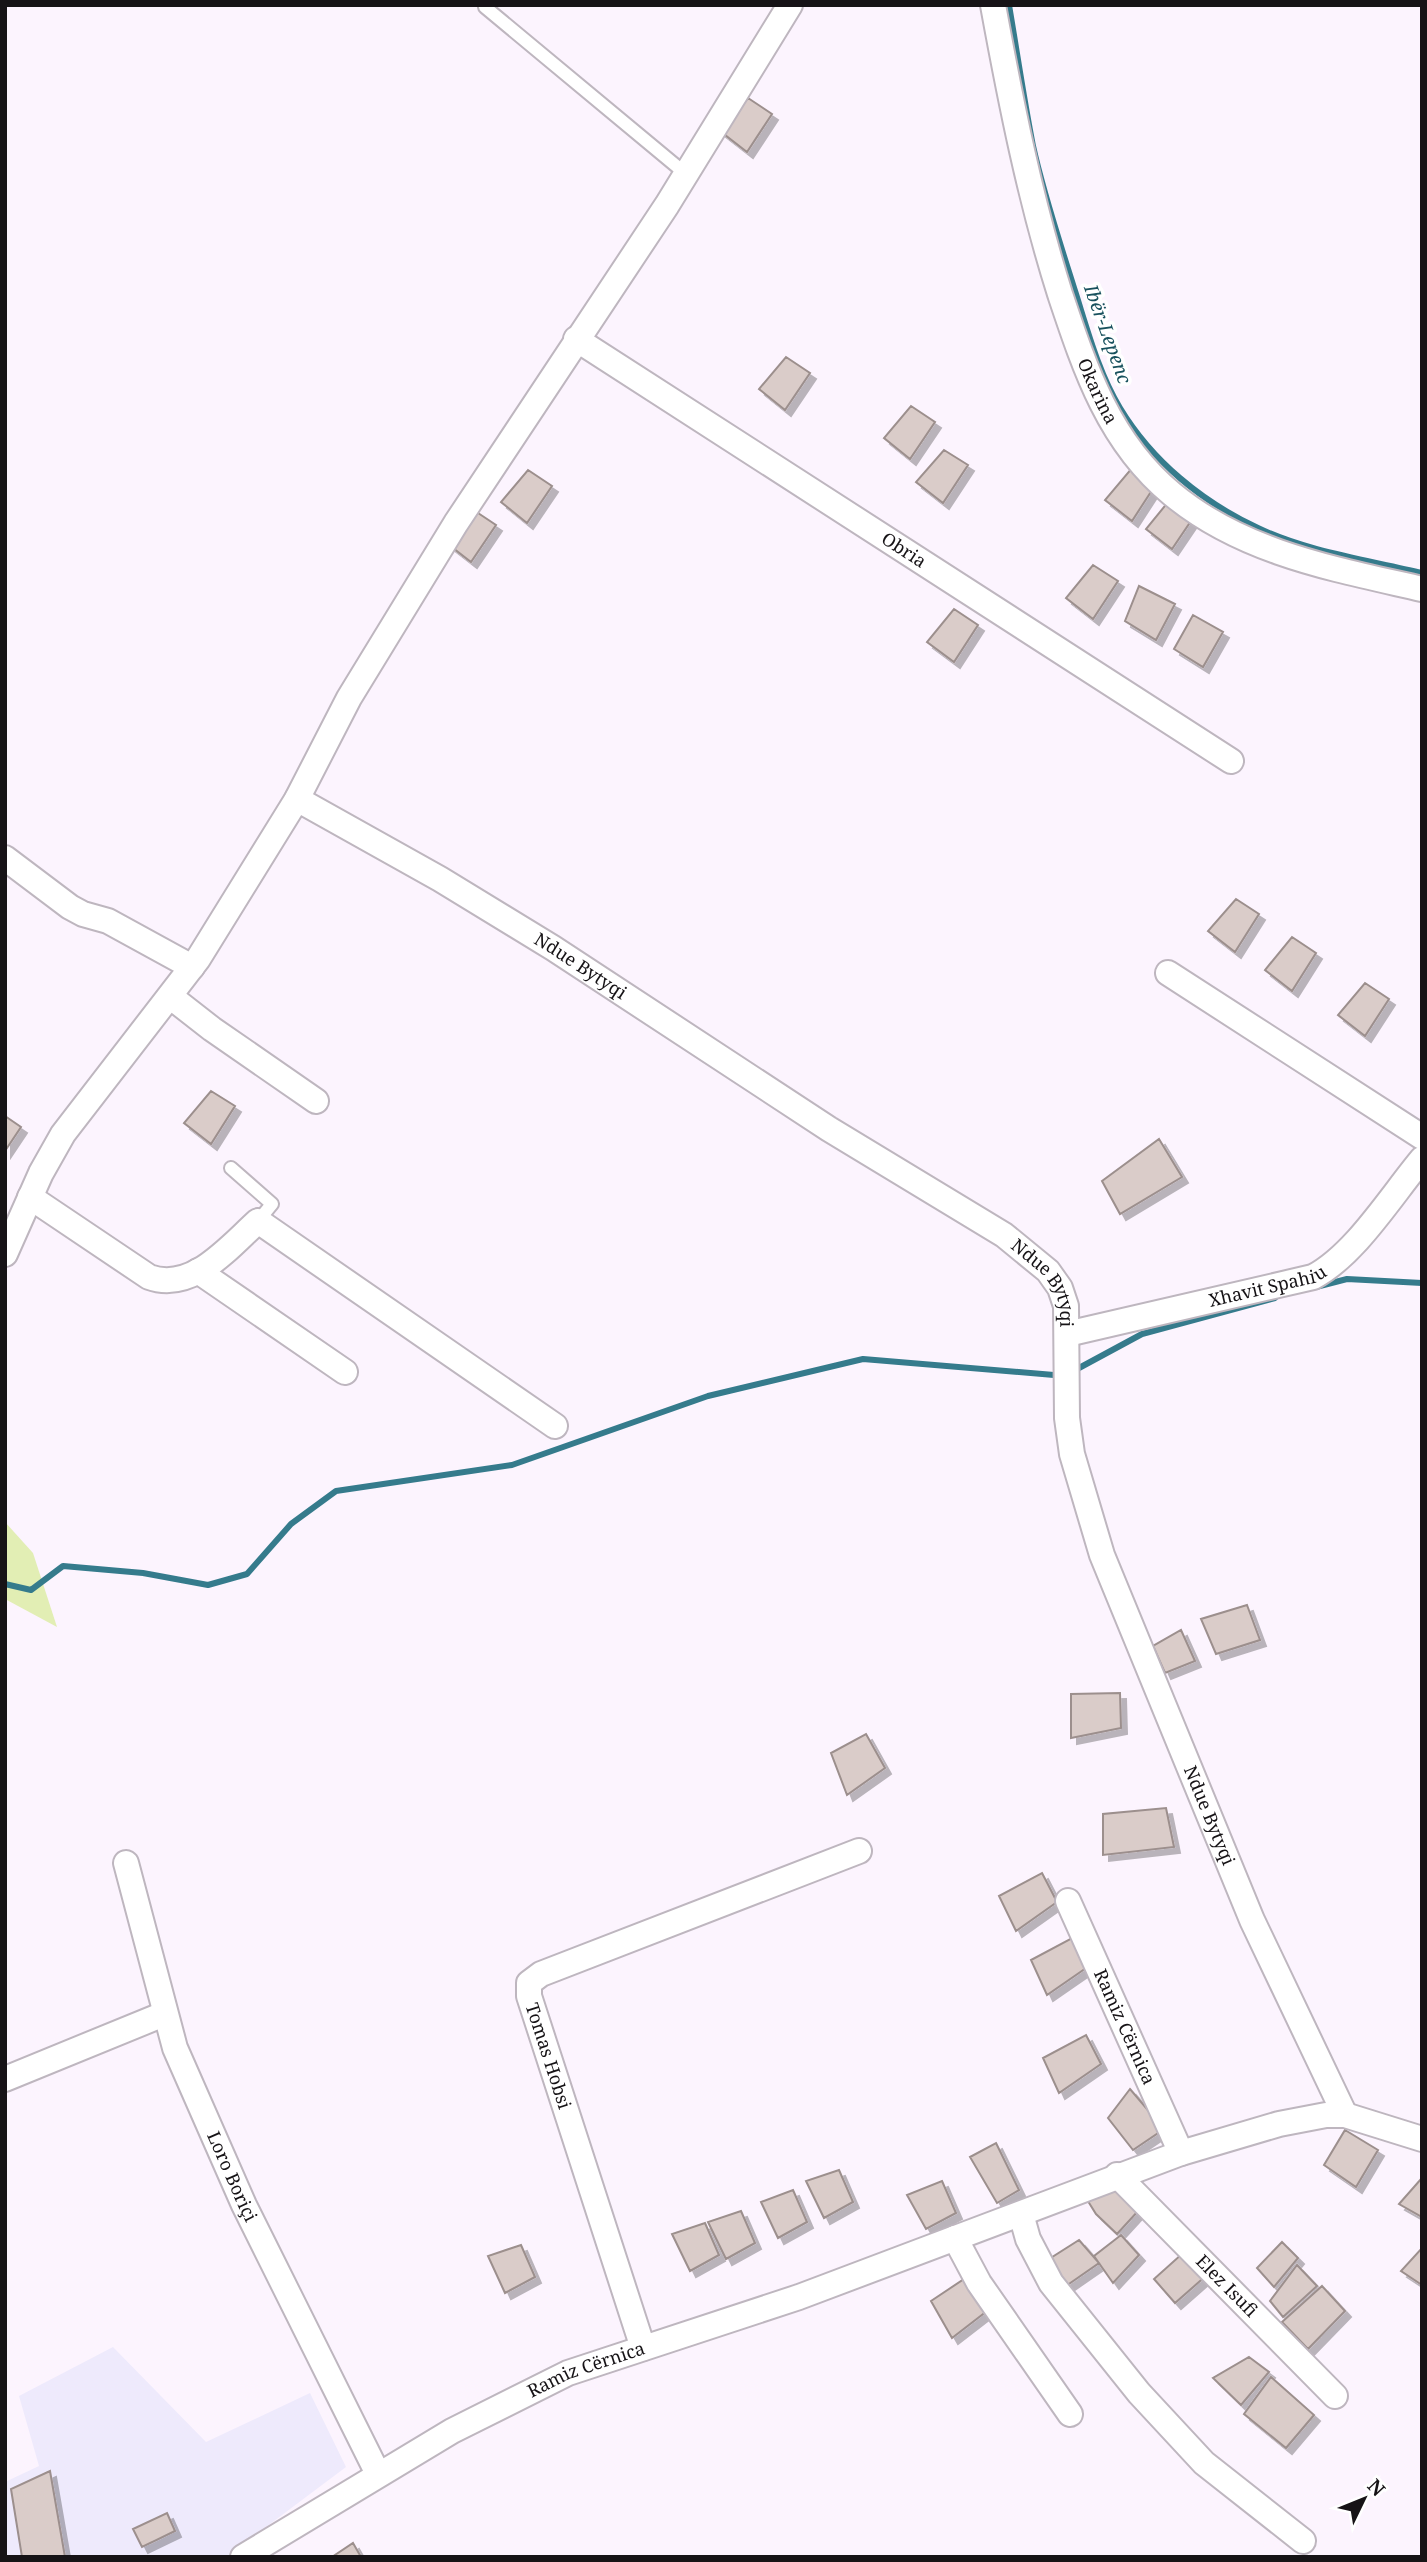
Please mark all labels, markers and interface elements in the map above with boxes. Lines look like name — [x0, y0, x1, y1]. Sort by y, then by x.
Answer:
water label: Ibër-Lepenc — [1078, 280, 1138, 388]
street label: Okarina — [1073, 354, 1124, 428]
street label: Obria — [877, 526, 931, 573]
street label: Ndue Bytyqi — [530, 926, 632, 1004]
street label: Ndue Bytyqi — [1007, 1233, 1080, 1328]
street label: Xhavit Spahiu — [1206, 1259, 1331, 1312]
street label: Ndue Bytyqi — [1179, 1762, 1241, 1869]
street label: Ramiz Cërnica — [1089, 1965, 1162, 2088]
street label: Tomas Hobsi — [521, 2000, 577, 2112]
street label: Loro Boriçi — [202, 2127, 263, 2226]
street label: Elez Isufi — [1191, 2249, 1263, 2322]
street label: Ramiz Cërnica — [523, 2336, 648, 2402]
north arrow — [1329, 2464, 1399, 2534]
text: N — [1362, 2473, 1391, 2502]

